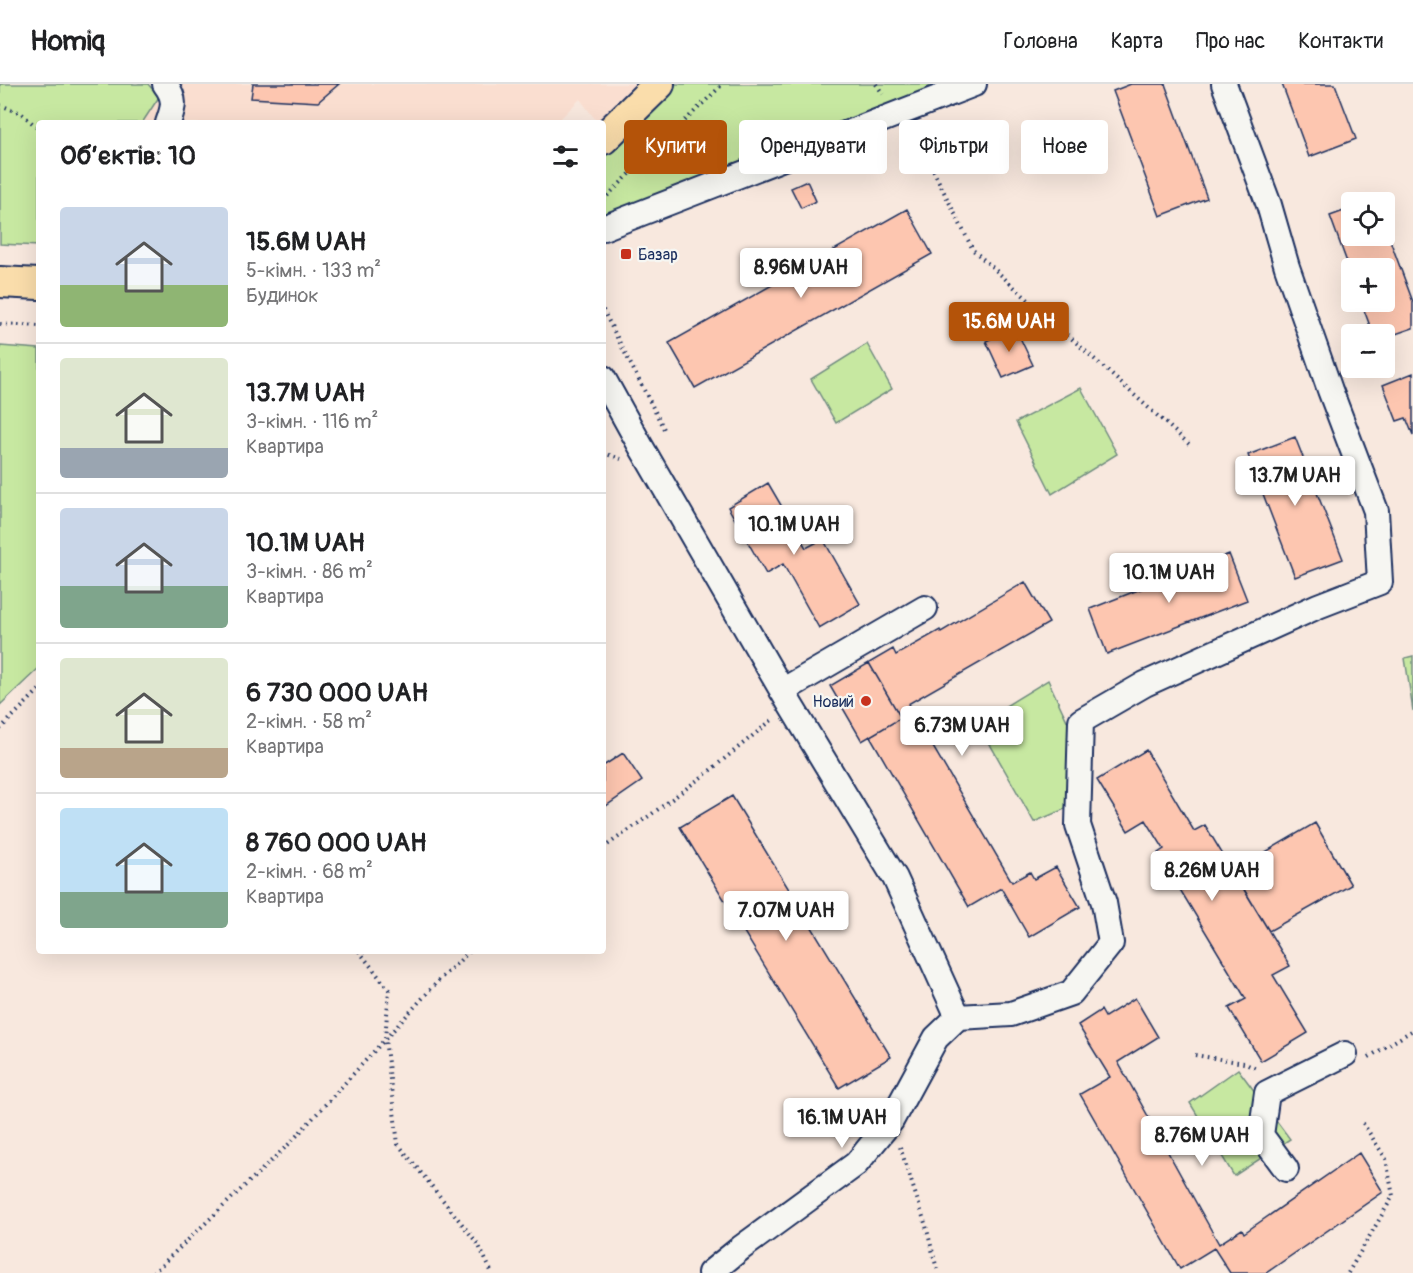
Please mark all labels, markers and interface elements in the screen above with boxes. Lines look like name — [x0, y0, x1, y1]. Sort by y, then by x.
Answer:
text: Homiq — [30, 24, 105, 59]
text: Головна — [1004, 28, 1078, 55]
text: Карта — [1111, 28, 1163, 55]
text: Про нас — [1196, 28, 1265, 55]
text: Контакти — [1298, 28, 1383, 55]
chip: Купити — [624, 120, 727, 174]
chip: Орендувати — [739, 120, 887, 174]
chip: Фільтри — [899, 120, 1009, 174]
chip: Нове — [1021, 120, 1108, 174]
text: Об’єктів: 10 — [60, 140, 196, 172]
icon: filters — [549, 140, 582, 173]
map controls — [1341, 192, 1395, 378]
button: locate — [1341, 192, 1395, 246]
text: 15.6M UAH — [246, 226, 366, 258]
icon: home — [108, 231, 180, 303]
place label: Базар — [638, 245, 678, 265]
marker: Базар — [619, 247, 633, 261]
pin: 8.96M UAH — [732, 248, 870, 299]
text: 8.96M UAH — [754, 255, 848, 280]
text: 5-кімн. · 133 m² — [246, 258, 381, 283]
button: + — [1341, 258, 1395, 312]
text: Будинок — [246, 283, 318, 308]
pin: 15.6M UAH — [940, 302, 1078, 353]
text: 15.6M UAH — [963, 309, 1055, 334]
button: − — [1341, 324, 1395, 378]
text: 13.7M UAH — [246, 377, 365, 409]
icon: home — [108, 382, 180, 454]
text: 3-кімн. · 116 m² — [246, 409, 378, 434]
text: Квартира — [246, 434, 324, 459]
pin: 13.7M UAH — [1226, 456, 1364, 507]
text: 13.7M UAH — [1249, 463, 1341, 488]
pin: 10.1M UAH — [725, 505, 863, 556]
text: 10.1M UAH — [748, 512, 840, 537]
text: 10.1M UAH — [246, 527, 365, 559]
icon: home — [108, 532, 180, 604]
pin: 10.1M UAH — [1100, 553, 1238, 604]
text: 3-кімн. · 86 m² — [246, 559, 373, 584]
text: 10.1M UAH — [1123, 560, 1215, 585]
text: Квартира — [246, 584, 324, 609]
text: 6 730 000 UAH — [246, 677, 428, 709]
icon: home — [108, 682, 180, 754]
place label: Новий — [813, 692, 854, 712]
marker: Новий — [859, 694, 873, 708]
pin: 6.73M UAH — [893, 706, 1031, 757]
text: 2-кімн. · 58 m² — [246, 709, 372, 734]
text: 6.73M UAH — [914, 713, 1010, 738]
text: Квартира — [246, 734, 324, 759]
text: 8 760 000 UAH — [246, 827, 427, 859]
icon: home — [108, 832, 180, 904]
pin: 8.26M UAH — [1143, 851, 1281, 902]
text: 8.26M UAH — [1165, 858, 1259, 883]
text: 2-кімн. · 68 m² — [246, 859, 373, 884]
text: Квартира — [246, 884, 324, 909]
pin: 7.07M UAH — [717, 891, 855, 942]
text: 7.07M UAH — [738, 898, 834, 923]
pin: 16.1M UAH — [773, 1098, 911, 1149]
text: 16.1M UAH — [797, 1105, 887, 1130]
pin: 8.76M UAH — [1133, 1116, 1271, 1167]
text: 8.76M UAH — [1155, 1123, 1249, 1148]

